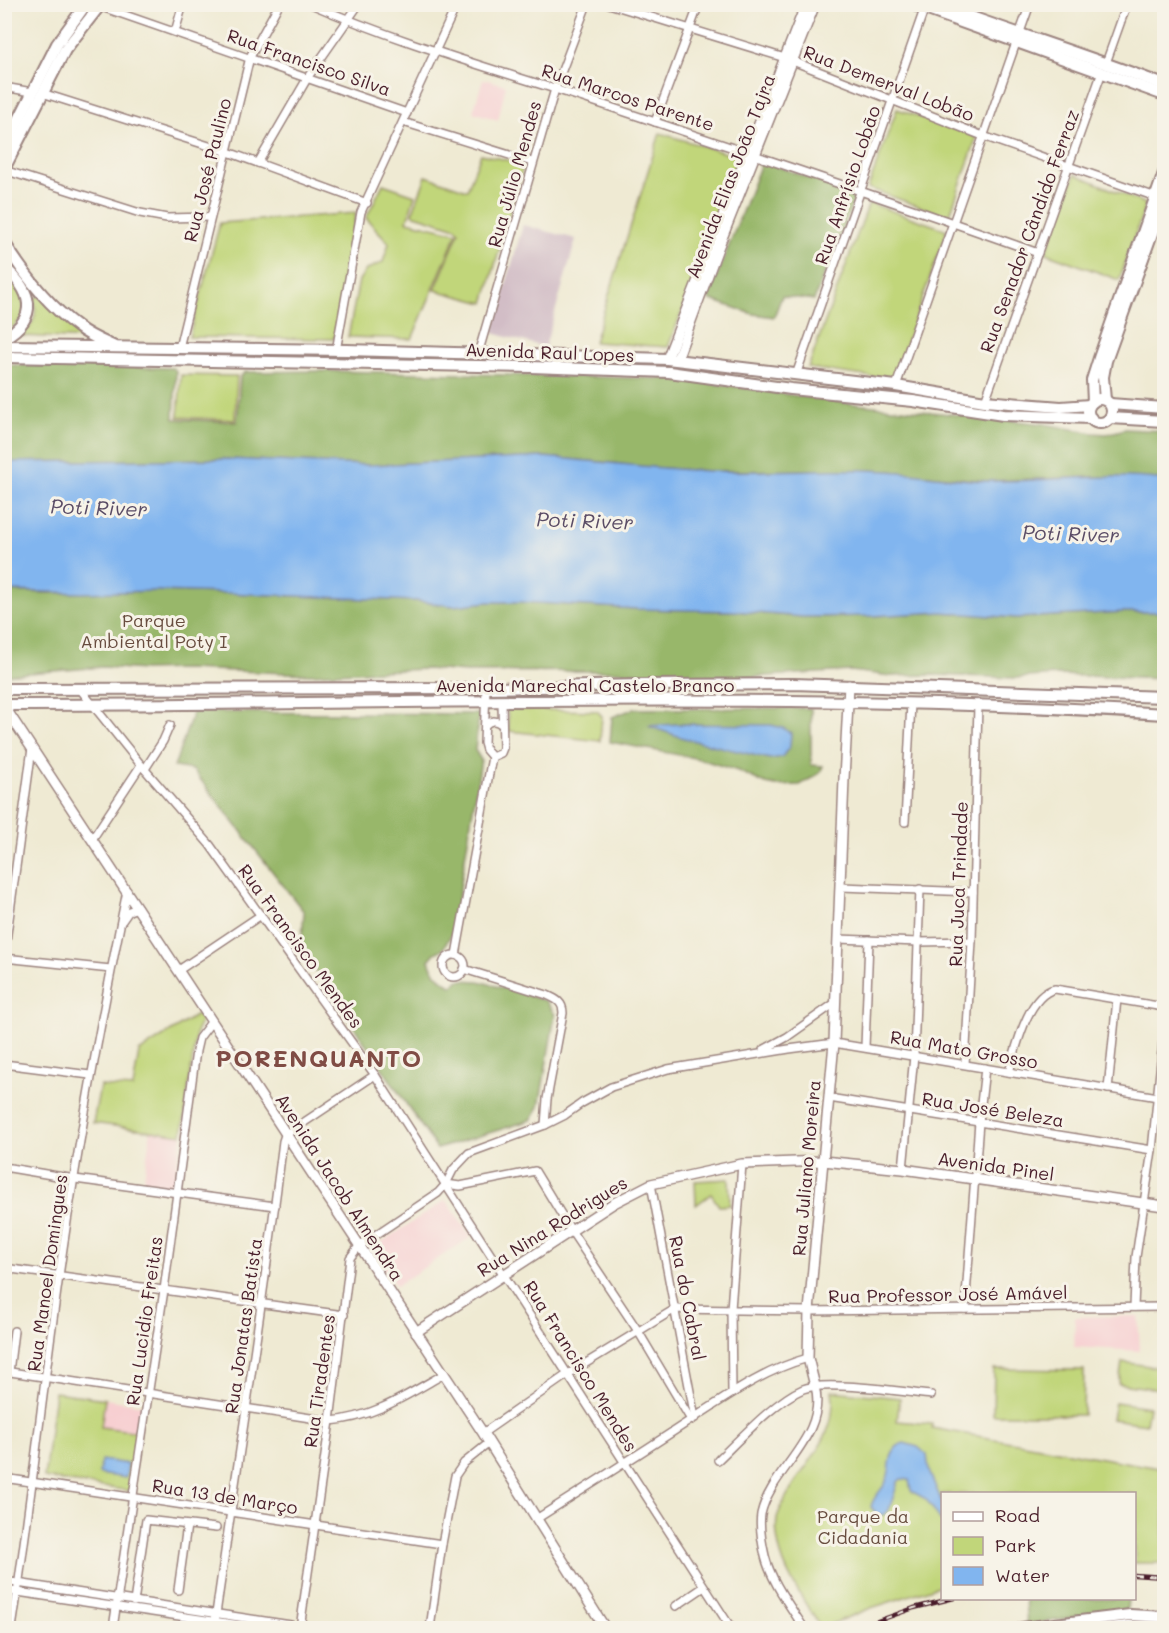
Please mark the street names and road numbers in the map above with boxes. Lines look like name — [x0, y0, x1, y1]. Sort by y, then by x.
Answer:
street label: Rua Francisco Silva — [224, 23, 394, 101]
street label: Rua Demerval Lobão — [800, 39, 978, 127]
street label: Rua Marcos Parente — [539, 58, 717, 136]
street label: Avenida Elias João Tajra — [680, 70, 780, 282]
street label: Rua José Paulino — [178, 95, 237, 244]
street label: Rua Júlio Mendes — [482, 98, 546, 250]
street label: Rua Anfrísio Lobão — [809, 102, 886, 268]
street label: Rua Senador Cândido Ferraz — [974, 106, 1084, 356]
street label: Avenida Raul Lopes — [465, 337, 635, 367]
street label: Avenida Marechal Castelo Branco — [436, 673, 735, 697]
street label: Rua Juca Trindade — [943, 801, 973, 967]
street label: Rua Francisco Mendes — [233, 859, 369, 1033]
street label: Rua Mato Grosso — [888, 1024, 1040, 1074]
street label: Rua Juliano Moreira — [786, 1079, 826, 1257]
street label: Rua José Beleza — [920, 1086, 1066, 1132]
street label: Avenida Jacob Almendra — [270, 1089, 410, 1285]
street label: Avenida Pinel — [936, 1146, 1056, 1186]
street label: Rua Nina Rodrigues — [473, 1170, 631, 1282]
street label: Rua Manoel Domingues — [21, 1173, 73, 1373]
street label: Rua do Cabral — [664, 1234, 712, 1362]
street label: Rua Lucidio Freitas — [120, 1235, 168, 1407]
street label: Rua Jonatas Batista — [219, 1236, 267, 1416]
street label: Rua Francisco Mendes — [519, 1276, 643, 1456]
street label: Rua Professor José Amável — [828, 1280, 1068, 1308]
street label: Rua Tiradentes — [298, 1313, 340, 1449]
street label: Rua 13 de Março — [151, 1473, 300, 1519]

